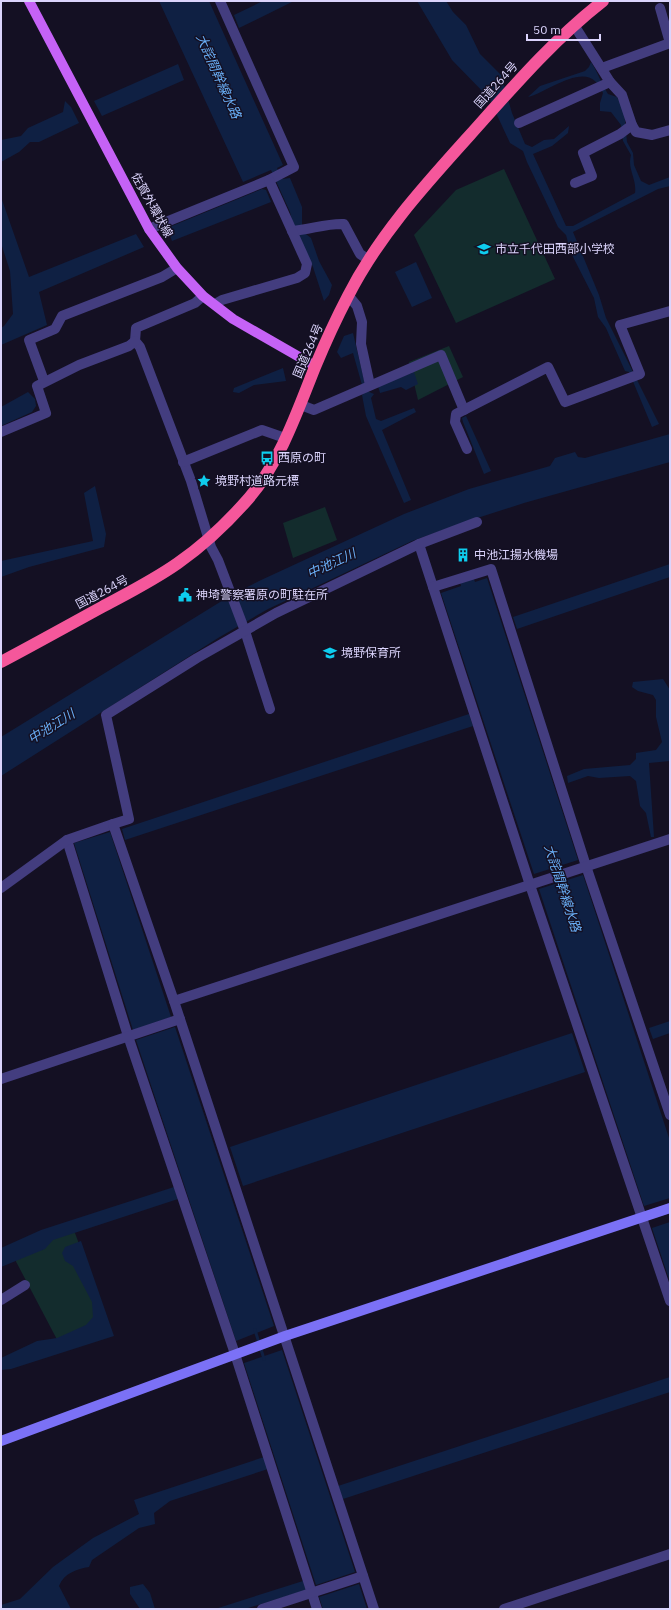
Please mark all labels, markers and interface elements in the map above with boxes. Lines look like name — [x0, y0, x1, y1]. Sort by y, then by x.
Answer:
scale bar — [527, 16, 600, 42]
text: 50 m — [533, 22, 561, 37]
water label: 大詫間幹線水路 — [192, 31, 245, 122]
street label: 国道264号 — [471, 58, 520, 111]
street label: 佐賀外環状線 — [128, 170, 176, 240]
school or university icon: 市立千代田西部小学校 — [476, 241, 492, 257]
place label: 市立千代田西部小学校 — [495, 241, 615, 256]
street label: 国道264号 — [289, 321, 326, 380]
bus stop icon: 西原の町 — [259, 450, 275, 466]
place label: 西原の町 — [278, 450, 326, 465]
place icon: 境野村道路元標 — [196, 473, 212, 489]
place label: 境野村道路元標 — [215, 473, 299, 488]
water label: 中池江川 — [304, 544, 360, 582]
building icon: 中池江揚水機場 — [455, 547, 471, 563]
place label: 中池江揚水機場 — [474, 547, 558, 562]
street label: 国道264号 — [73, 571, 131, 612]
public building icon: 神埼警察署原の町駐在所 — [177, 587, 193, 603]
place label: 神埼警察署原の町駐在所 — [196, 587, 328, 602]
school or university icon: 境野保育所 — [322, 645, 338, 661]
place label: 境野保育所 — [341, 645, 401, 660]
water label: 中池江川 — [25, 704, 80, 747]
water label: 大詫間幹線水路 — [540, 842, 585, 935]

